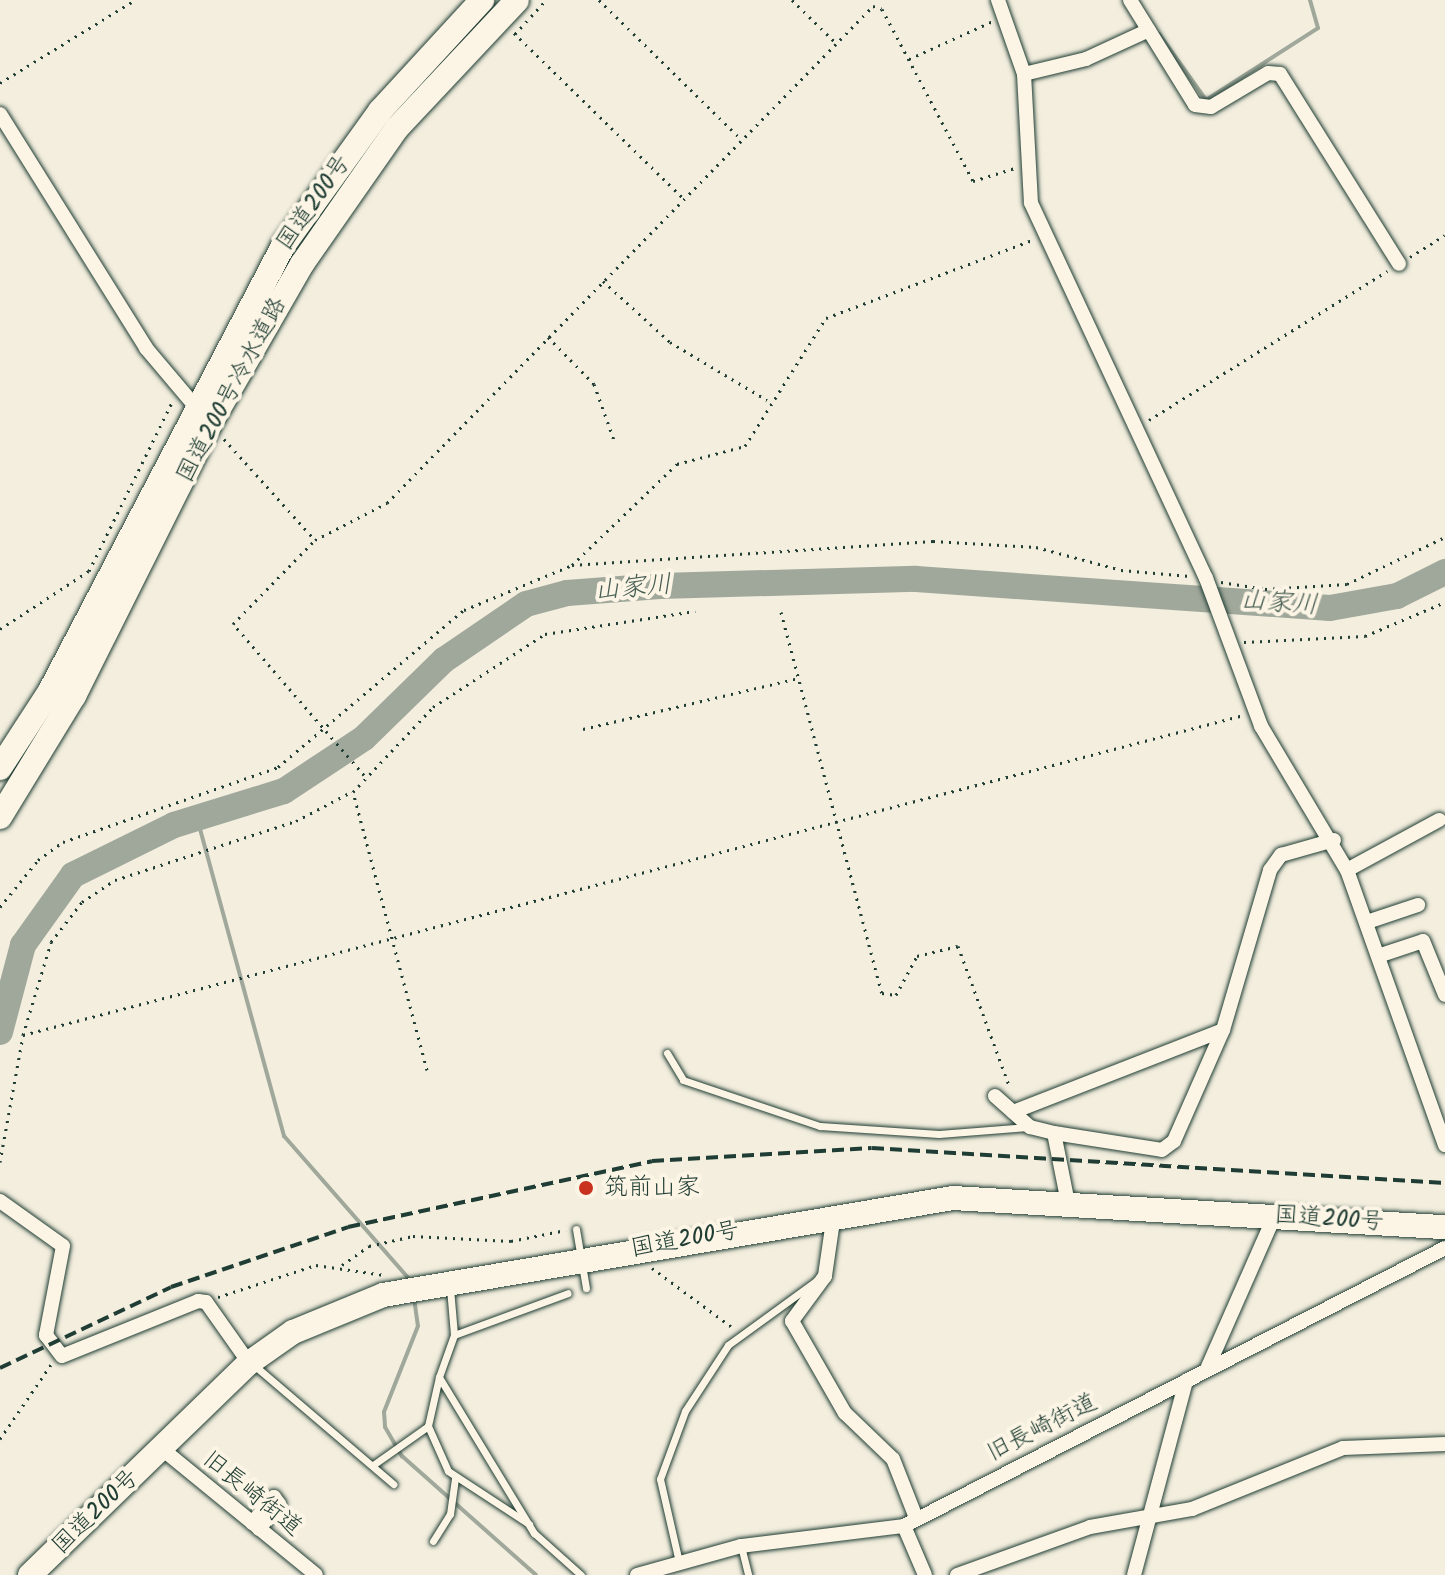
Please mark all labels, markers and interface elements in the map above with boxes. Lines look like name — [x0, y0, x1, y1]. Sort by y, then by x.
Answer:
street label: 国道200号 — [271, 150, 357, 256]
street label: 国道200号冷水道路 — [171, 292, 293, 488]
water label: 山家川 — [593, 570, 673, 608]
water label: 山家川 — [1239, 586, 1319, 622]
place label: 筑前山家 — [604, 1174, 700, 1202]
marker: 筑前山家 — [575, 1177, 597, 1199]
street label: 国道200号 — [1273, 1201, 1385, 1237]
street label: 国道200号 — [628, 1216, 742, 1264]
street label: 旧長崎街道 — [982, 1388, 1102, 1468]
street label: 旧長崎街道 — [196, 1445, 308, 1543]
street label: 国道200号 — [46, 1463, 146, 1561]

